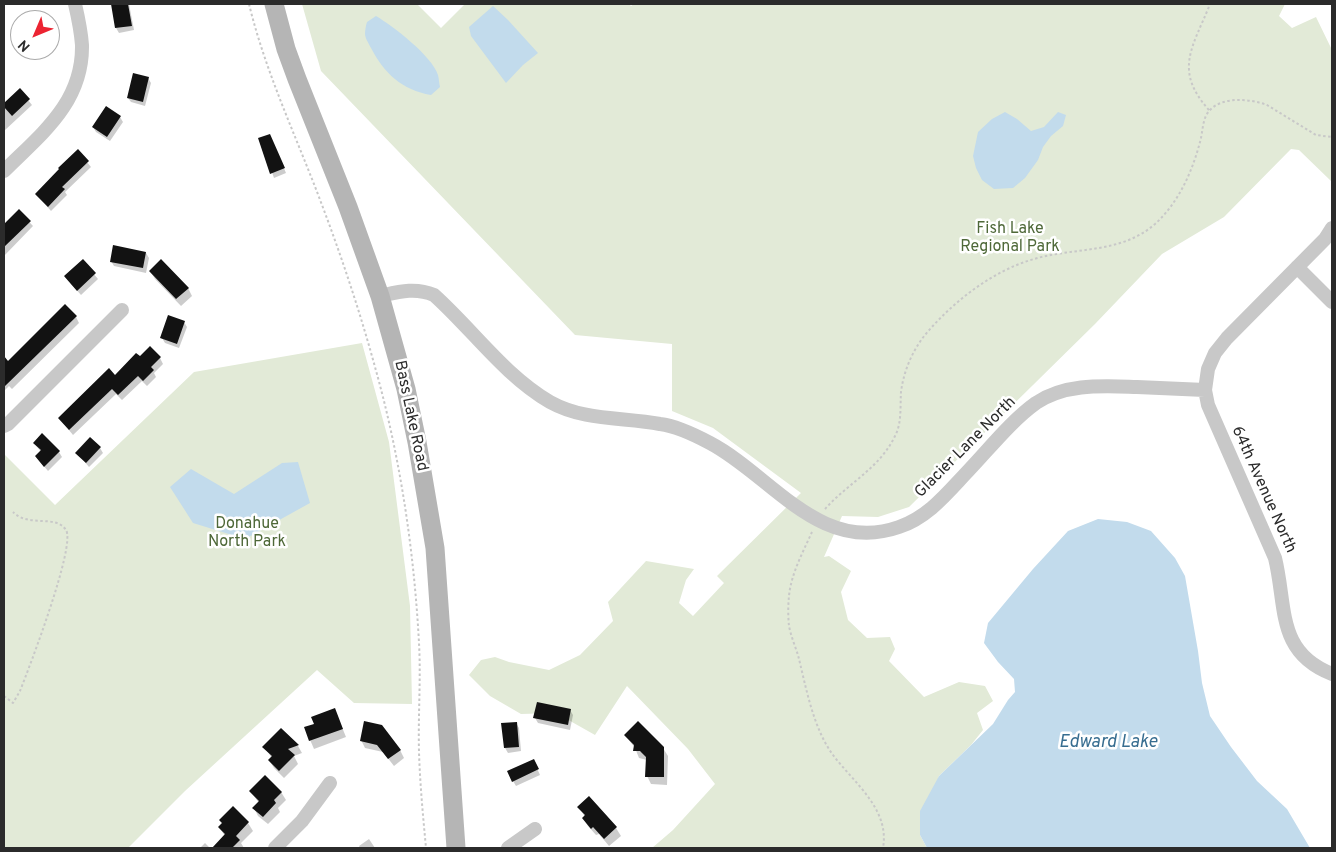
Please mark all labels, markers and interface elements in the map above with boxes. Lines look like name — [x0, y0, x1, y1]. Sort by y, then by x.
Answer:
north arrow — [10, 10, 60, 60]
text: N — [15, 36, 34, 55]
park label: Fish Lake Regional Park — [960, 220, 1060, 258]
street label: Bass Lake Road — [389, 359, 431, 473]
street label: Glacier Lane North — [911, 393, 1021, 503]
street label: 64th Avenue North — [1226, 424, 1300, 556]
park label: Donahue North Park — [208, 515, 286, 553]
water label: Edward Lake — [1059, 732, 1157, 754]

